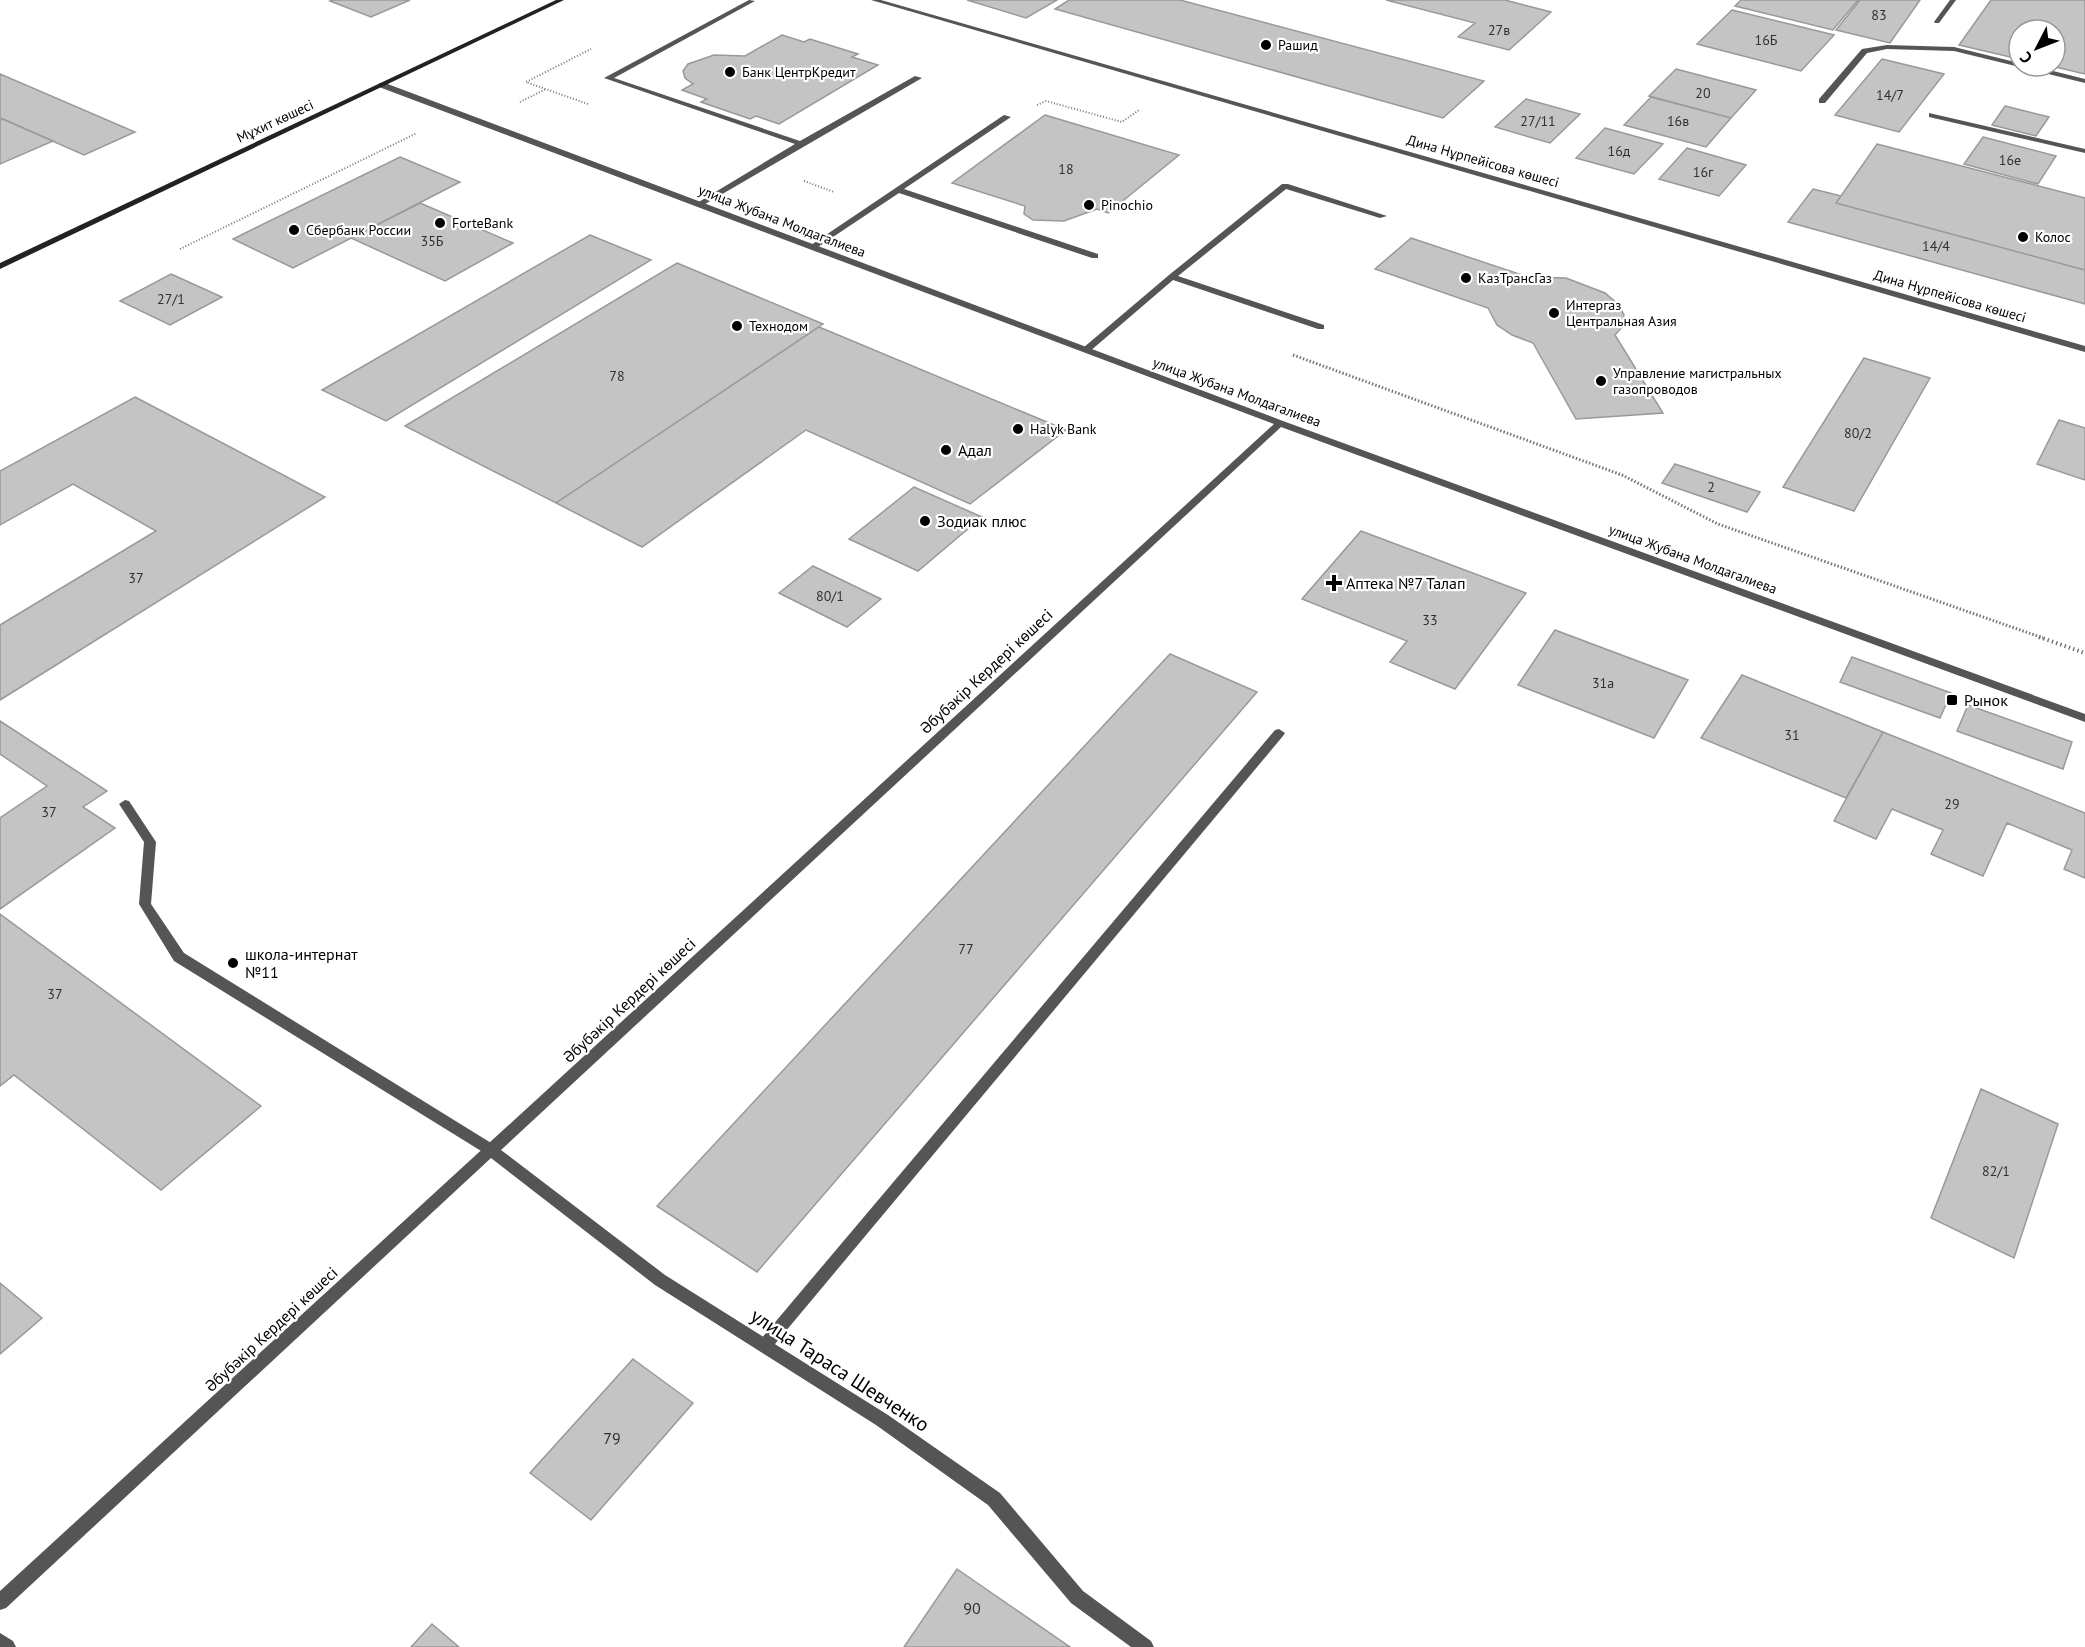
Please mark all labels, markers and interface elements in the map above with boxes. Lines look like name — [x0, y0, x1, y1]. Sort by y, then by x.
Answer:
house number: 83 — [1871, 6, 1887, 24]
north arrow — [2007, 18, 2067, 78]
house number: 27в — [1488, 21, 1510, 39]
house number: 16Б — [1755, 31, 1778, 49]
place label: Рашид — [1278, 36, 1318, 54]
marker: Рашид — [1259, 38, 1273, 52]
text: С — [2015, 48, 2036, 68]
place label: Банк ЦентрКредит — [742, 63, 856, 81]
marker: Банк ЦентрКредит — [723, 65, 737, 79]
house number: 20 — [1695, 84, 1711, 102]
house number: 14/7 — [1876, 86, 1904, 104]
street label: Мұхит көшесі — [234, 95, 316, 147]
house number: 27/11 — [1520, 112, 1556, 130]
house number: 16в — [1667, 112, 1689, 130]
street label: Дина Нұрпейісова көшесі — [1405, 131, 1561, 191]
house number: 16д — [1608, 142, 1631, 160]
house number: 16е — [1999, 151, 2021, 169]
house number: 18 — [1058, 160, 1074, 178]
house number: 16г — [1693, 163, 1714, 181]
street label: улица Жубана Молдагалиева — [696, 181, 868, 261]
place label: Pinochio — [1101, 196, 1153, 214]
marker: Pinochio — [1082, 198, 1096, 212]
place label: ForteBank — [452, 214, 513, 232]
marker: ForteBank — [433, 216, 447, 230]
place label: Сбербанк России — [306, 221, 411, 239]
marker: Сбербанк России — [287, 223, 301, 237]
place label: Колос — [2035, 228, 2071, 246]
marker: Колос — [2016, 230, 2030, 244]
house number: 35Б — [421, 232, 444, 250]
house number: 14/4 — [1922, 237, 1950, 255]
street label: Дина Нұрпейісова көшесі — [1872, 266, 2028, 326]
place label: КазТрансГаз — [1478, 269, 1552, 287]
marker: КазТрансГаз — [1459, 271, 1473, 285]
house number: 27/1 — [157, 290, 185, 308]
place label: Интергаз Центральная Азия — [1566, 296, 1677, 330]
marker: Интергаз Центральная Азия — [1547, 306, 1561, 320]
place label: Технодом — [749, 317, 808, 335]
marker: Технодом — [730, 319, 744, 333]
street label: улица Жубана Молдагалиева — [1150, 353, 1324, 431]
place label: Управление магистральных газопроводов — [1613, 364, 1782, 398]
house number: 78 — [609, 367, 625, 385]
marker: Управление магистральных газопроводов — [1594, 374, 1608, 388]
place label: Halyk Bank — [1030, 420, 1097, 438]
marker: Halyk Bank — [1011, 422, 1025, 436]
house number: 80/2 — [1844, 424, 1872, 442]
place label: Адал — [958, 440, 992, 460]
marker: Адал — [939, 443, 953, 457]
house number: 2 — [1707, 478, 1715, 496]
place label: Зодиак плюс — [937, 511, 1027, 531]
marker: Зодиак плюс — [918, 514, 932, 528]
street label: улица Жубана Молдагалиева — [1606, 520, 1780, 598]
house number: 37 — [128, 569, 144, 587]
place label: Аптека №7 Талап — [1346, 573, 1466, 593]
marker: Аптека №7 Талап — [1327, 576, 1341, 590]
house number: 80/1 — [816, 587, 844, 605]
street label: Әбубәкір Кердері көшесі — [915, 604, 1057, 738]
house number: 33 — [1422, 611, 1438, 629]
house number: 31а — [1592, 674, 1614, 692]
place label: Рынок — [1964, 690, 2008, 710]
marker: Рынок — [1945, 693, 1959, 707]
house number: 31 — [1784, 726, 1800, 744]
house number: 29 — [1944, 795, 1960, 813]
house number: 37 — [41, 803, 57, 821]
street label: Әбубәкір Кердері көшесі — [558, 933, 700, 1067]
house number: 77 — [958, 940, 974, 958]
place label: школа-интернат №11 — [245, 944, 358, 982]
marker: школа-интернат №11 — [226, 956, 240, 970]
house number: 37 — [47, 985, 63, 1003]
house number: 82/1 — [1982, 1162, 2010, 1180]
street label: Әбубәкір Кердері көшесі — [200, 1262, 342, 1396]
street label: улица Тараса Шевченко — [746, 1302, 934, 1438]
house number: 79 — [603, 1428, 621, 1448]
house number: 90 — [963, 1598, 981, 1618]

